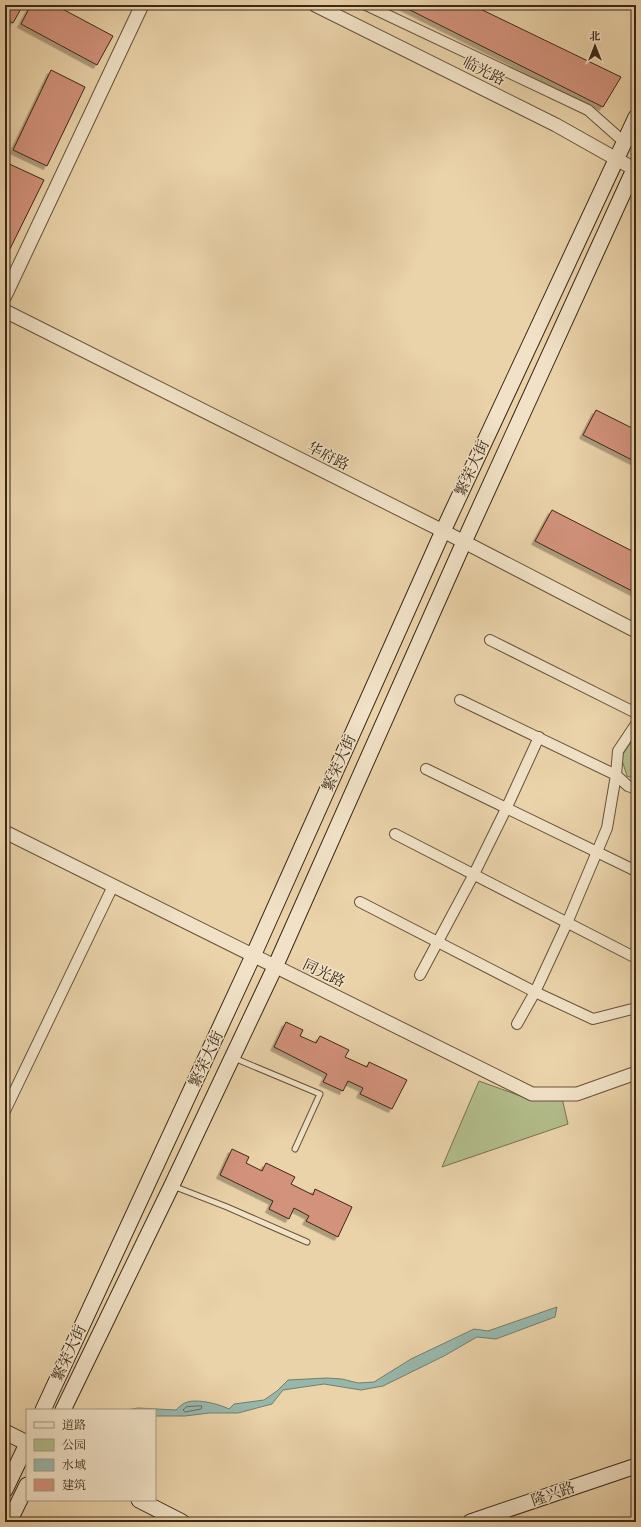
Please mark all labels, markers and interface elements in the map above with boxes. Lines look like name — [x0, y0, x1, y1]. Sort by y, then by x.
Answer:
north arrow — [575, 26, 615, 66]
text: 北 — [590, 29, 601, 44]
street label: 临光路 — [459, 52, 509, 90]
street label: 华府路 — [303, 437, 353, 475]
street label: 繁荣大街 — [450, 437, 494, 499]
street label: 繁荣大街 — [318, 732, 360, 794]
street label: 同光路 — [299, 954, 349, 992]
street label: 繁荣大街 — [184, 1028, 228, 1090]
street label: 繁荣大街 — [47, 1322, 91, 1384]
legend — [26, 1409, 156, 1501]
text: 道路 — [62, 1417, 86, 1433]
text: 公园 — [62, 1437, 86, 1453]
text: 水域 — [62, 1457, 86, 1473]
text: 建筑 — [62, 1477, 86, 1493]
street label: 隆兴路 — [528, 1477, 578, 1511]

